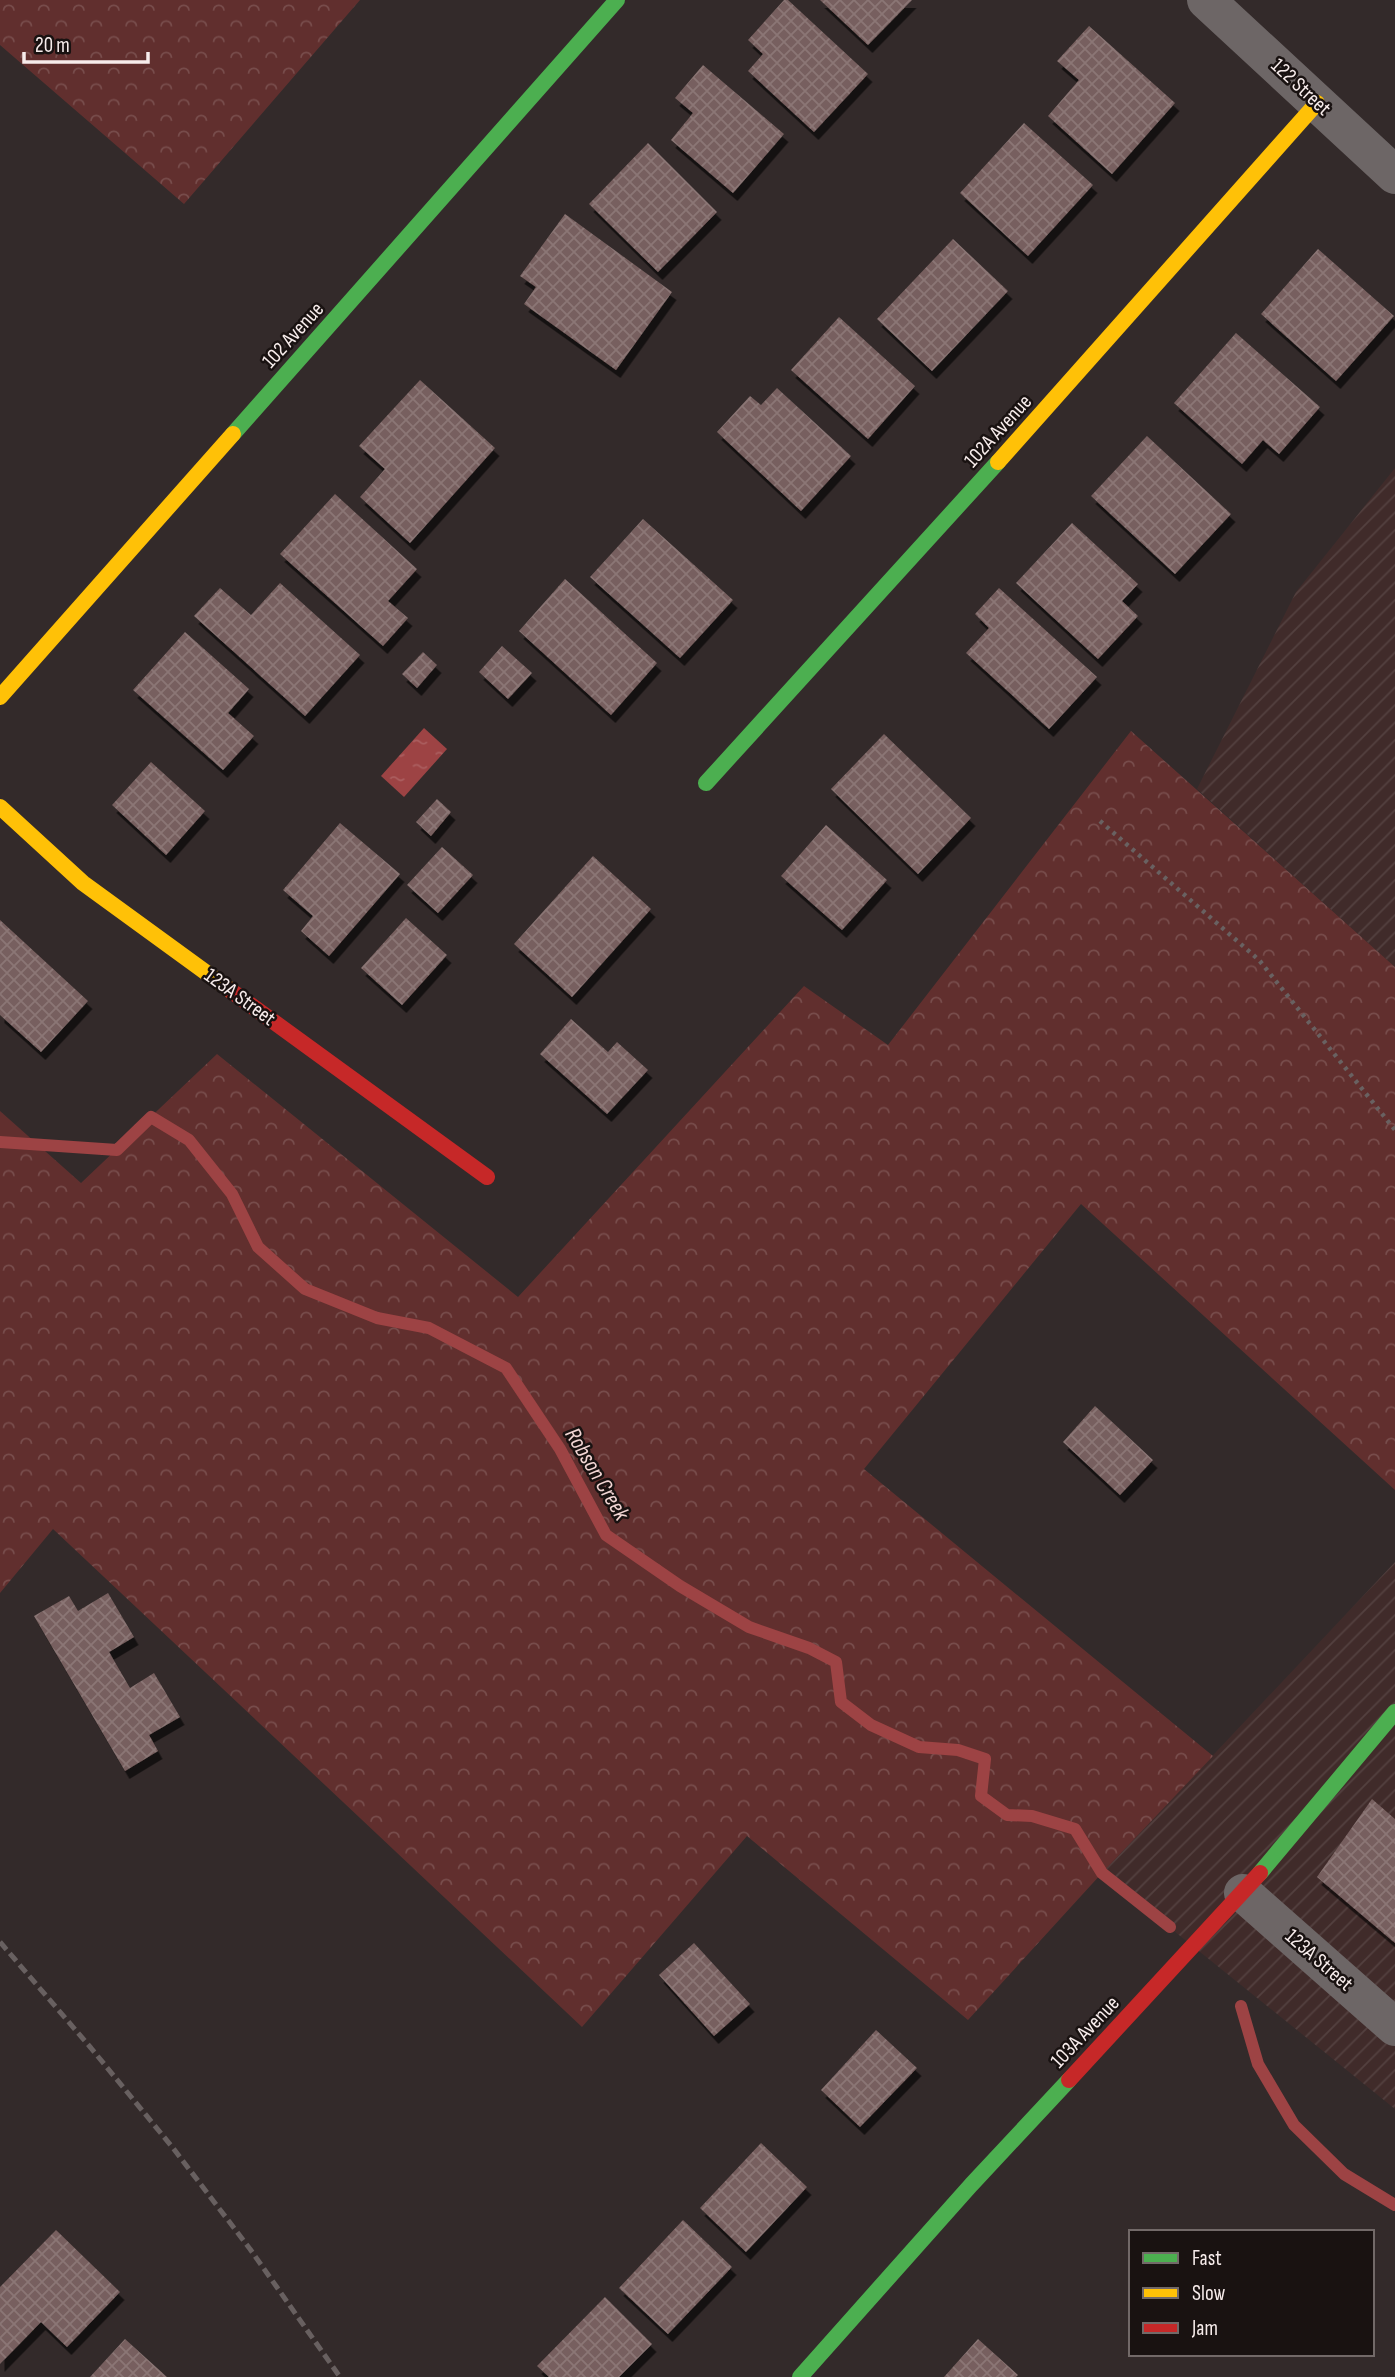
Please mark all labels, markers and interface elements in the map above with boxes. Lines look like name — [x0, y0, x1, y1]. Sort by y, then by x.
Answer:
scale bar — [24, 21, 149, 65]
text: 20 m — [35, 33, 70, 58]
street label: 122 Street — [1266, 53, 1336, 121]
street label: 102 Avenue — [257, 297, 329, 373]
street label: 102A Avenue — [959, 390, 1037, 472]
street label: 123A Street — [200, 963, 280, 1031]
water label: Robson Creek — [558, 1423, 636, 1527]
street label: 123A Street — [1280, 1924, 1358, 1996]
street label: 103A Avenue — [1045, 1991, 1125, 2073]
legend — [1129, 2230, 1374, 2356]
text: Fast — [1192, 2246, 1222, 2271]
text: Slow — [1192, 2281, 1226, 2306]
text: Jam — [1191, 2316, 1218, 2341]

